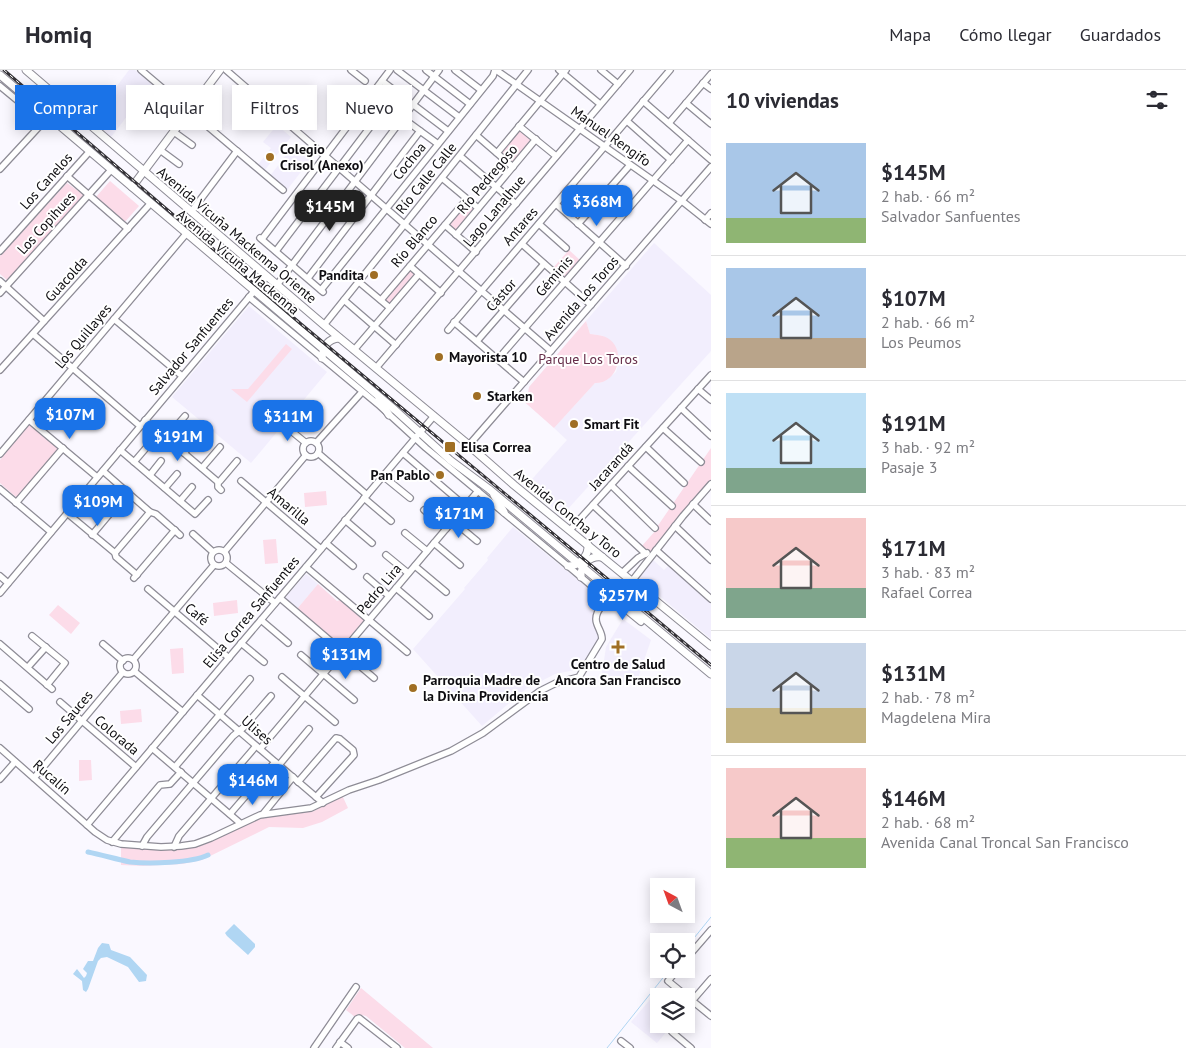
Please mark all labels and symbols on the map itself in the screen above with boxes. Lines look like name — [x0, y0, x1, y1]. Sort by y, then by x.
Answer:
street label: Manuel Rengifo — [567, 102, 655, 170]
street label: Cochoa — [388, 138, 430, 184]
street label: Río Calle Calle — [392, 139, 460, 217]
place label: Colegio Crisol (Anexo) — [280, 140, 364, 174]
street label: Río Pedregoso — [453, 141, 521, 217]
street label: Los Canelos — [16, 149, 76, 213]
marker: Colegio Crisol (Anexo) — [264, 151, 276, 163]
street label: Avenida Vicuña Mackenna Oriente — [154, 163, 320, 307]
street label: Lago Lanalhue — [459, 172, 529, 250]
pin: $368M — [562, 184, 632, 227]
street label: Los Copihues — [13, 188, 79, 258]
pin: $145M — [295, 190, 365, 232]
street label: Antares — [498, 203, 542, 249]
street label: Avenida Vicuña Mackenna — [173, 206, 303, 318]
street label: Río Blanco — [387, 211, 441, 271]
street label: Guacolda — [41, 252, 91, 306]
street label: Géminis — [531, 252, 577, 300]
street label: Avenida Los Toros — [540, 252, 623, 344]
place label: Pandita — [319, 266, 364, 284]
marker: Pandita — [368, 269, 380, 281]
street label: Cástor — [482, 275, 520, 315]
street label: Salvador Sanfuentes — [145, 293, 237, 399]
street label: Los Quillayes — [51, 300, 115, 372]
place label: Mayorista 10 — [449, 348, 527, 366]
park label: Parque Los Toros — [538, 350, 638, 368]
marker: Mayorista 10 — [433, 351, 445, 363]
place label: Starken — [487, 387, 533, 405]
marker: Starken — [471, 390, 483, 402]
pin: $107M — [35, 398, 105, 440]
pin: $311M — [253, 400, 323, 442]
place label: Smart Fit — [584, 415, 639, 433]
marker: Smart Fit — [568, 418, 580, 430]
pin: $191M — [143, 420, 213, 462]
place label: Elisa Correa — [461, 438, 531, 456]
street label: Jacarandá — [584, 438, 637, 494]
marker: Elisa Correa — [443, 440, 457, 454]
street label: Avenida Concha y Toro — [511, 464, 625, 562]
place label: Pan Pablo — [371, 466, 430, 484]
marker: Pan Pablo — [434, 469, 446, 481]
street label: Amarilla — [264, 483, 314, 529]
pin: $109M — [63, 484, 133, 527]
pin: $171M — [424, 496, 494, 539]
street label: Elisa Correa Sanfuentes — [199, 552, 303, 672]
street label: Pedro Lira — [353, 560, 405, 618]
pin: $257M — [588, 578, 658, 621]
street label: Café — [181, 599, 213, 629]
pin: $131M — [311, 638, 381, 680]
marker: Centro de Salud Ancora San Francisco — [611, 640, 625, 654]
place label: Centro de Salud Ancora San Francisco — [555, 655, 682, 689]
place label: Parroquia Madre de la Divina Providencia — [423, 671, 548, 705]
marker: Parroquia Madre de la Divina Providencia — [407, 682, 419, 694]
street label: Los Sauces — [41, 686, 97, 747]
street label: Colorada — [91, 711, 143, 759]
street label: Ulises — [238, 711, 277, 749]
street label: Rucalín — [29, 756, 75, 798]
pin: $146M — [218, 764, 288, 806]
north arrow — [650, 878, 695, 922]

